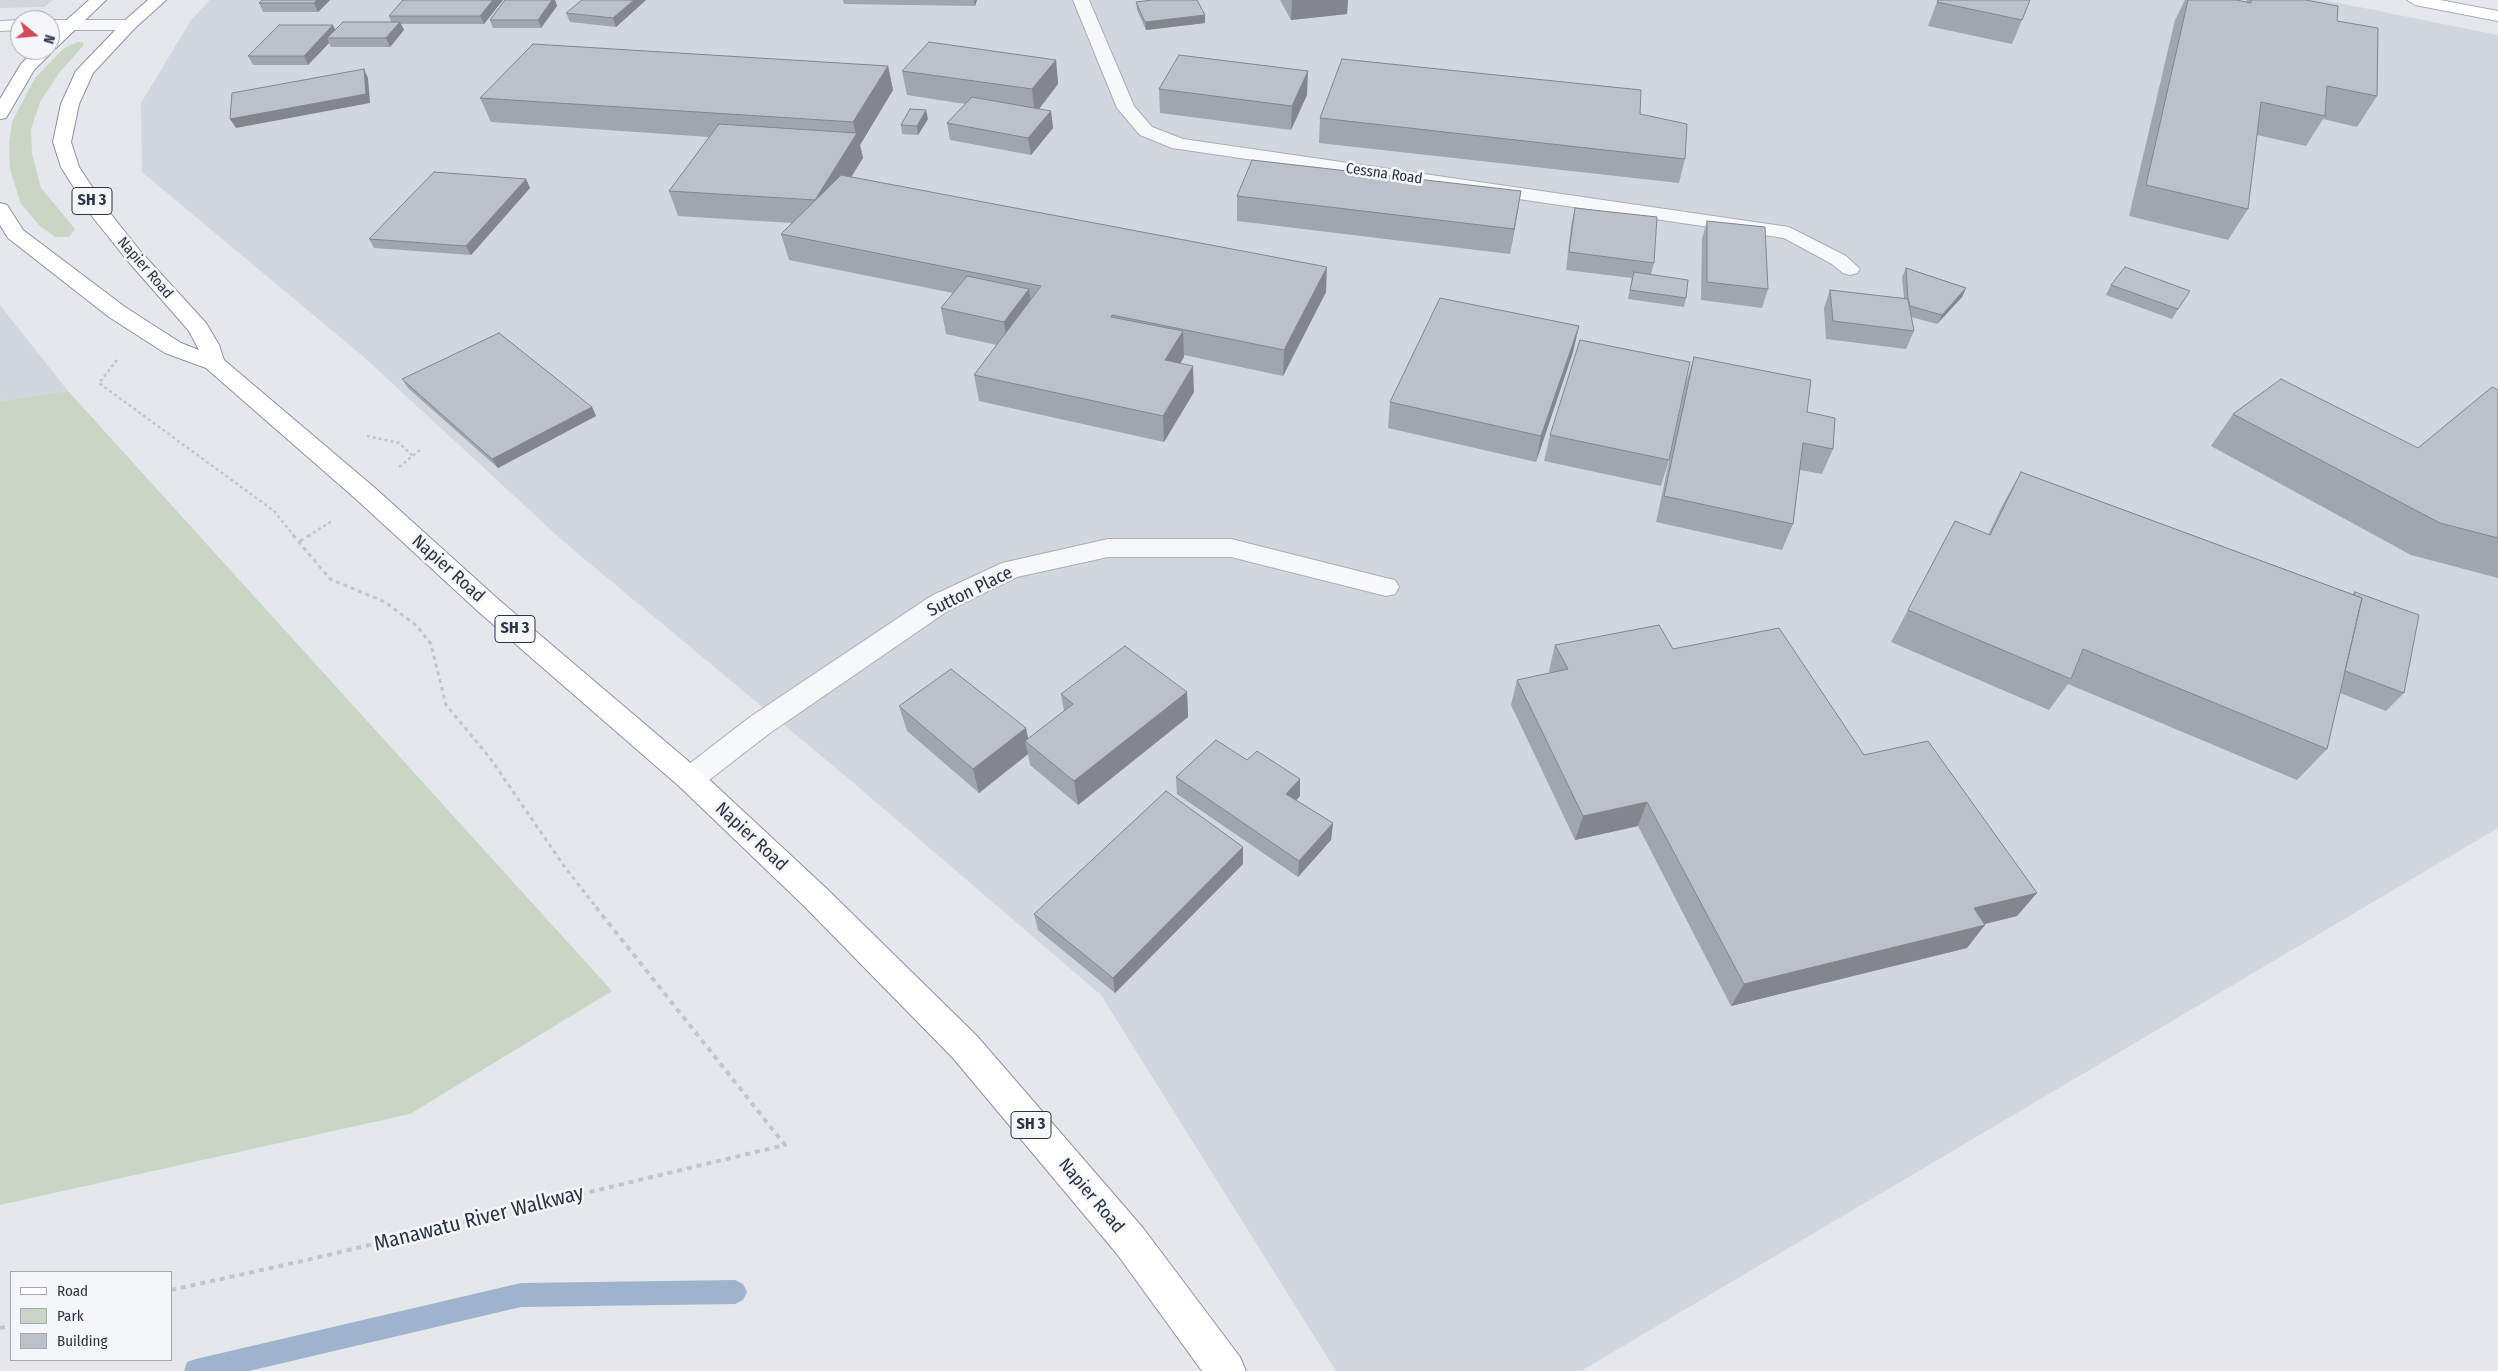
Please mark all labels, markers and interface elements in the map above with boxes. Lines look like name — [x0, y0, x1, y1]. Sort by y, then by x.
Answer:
north arrow — [10, 10, 60, 60]
text: N — [40, 33, 58, 46]
street label: Cessna Road — [1344, 160, 1424, 188]
road number: SH 3 — [72, 188, 112, 215]
street label: Napier Road — [113, 234, 177, 302]
street label: Napier Road — [407, 531, 489, 607]
street label: Sutton Place — [924, 562, 1016, 622]
road number: SH 3 — [495, 616, 535, 642]
street label: Napier Road — [711, 798, 791, 876]
road number: SH 3 — [1011, 1112, 1051, 1138]
street label: Napier Road — [1054, 1154, 1128, 1238]
street label: Manawatu River Walkway — [372, 1181, 586, 1257]
legend — [10, 1271, 172, 1361]
text: Road — [57, 1282, 88, 1300]
text: Park — [57, 1307, 84, 1325]
text: Building — [57, 1332, 108, 1350]

